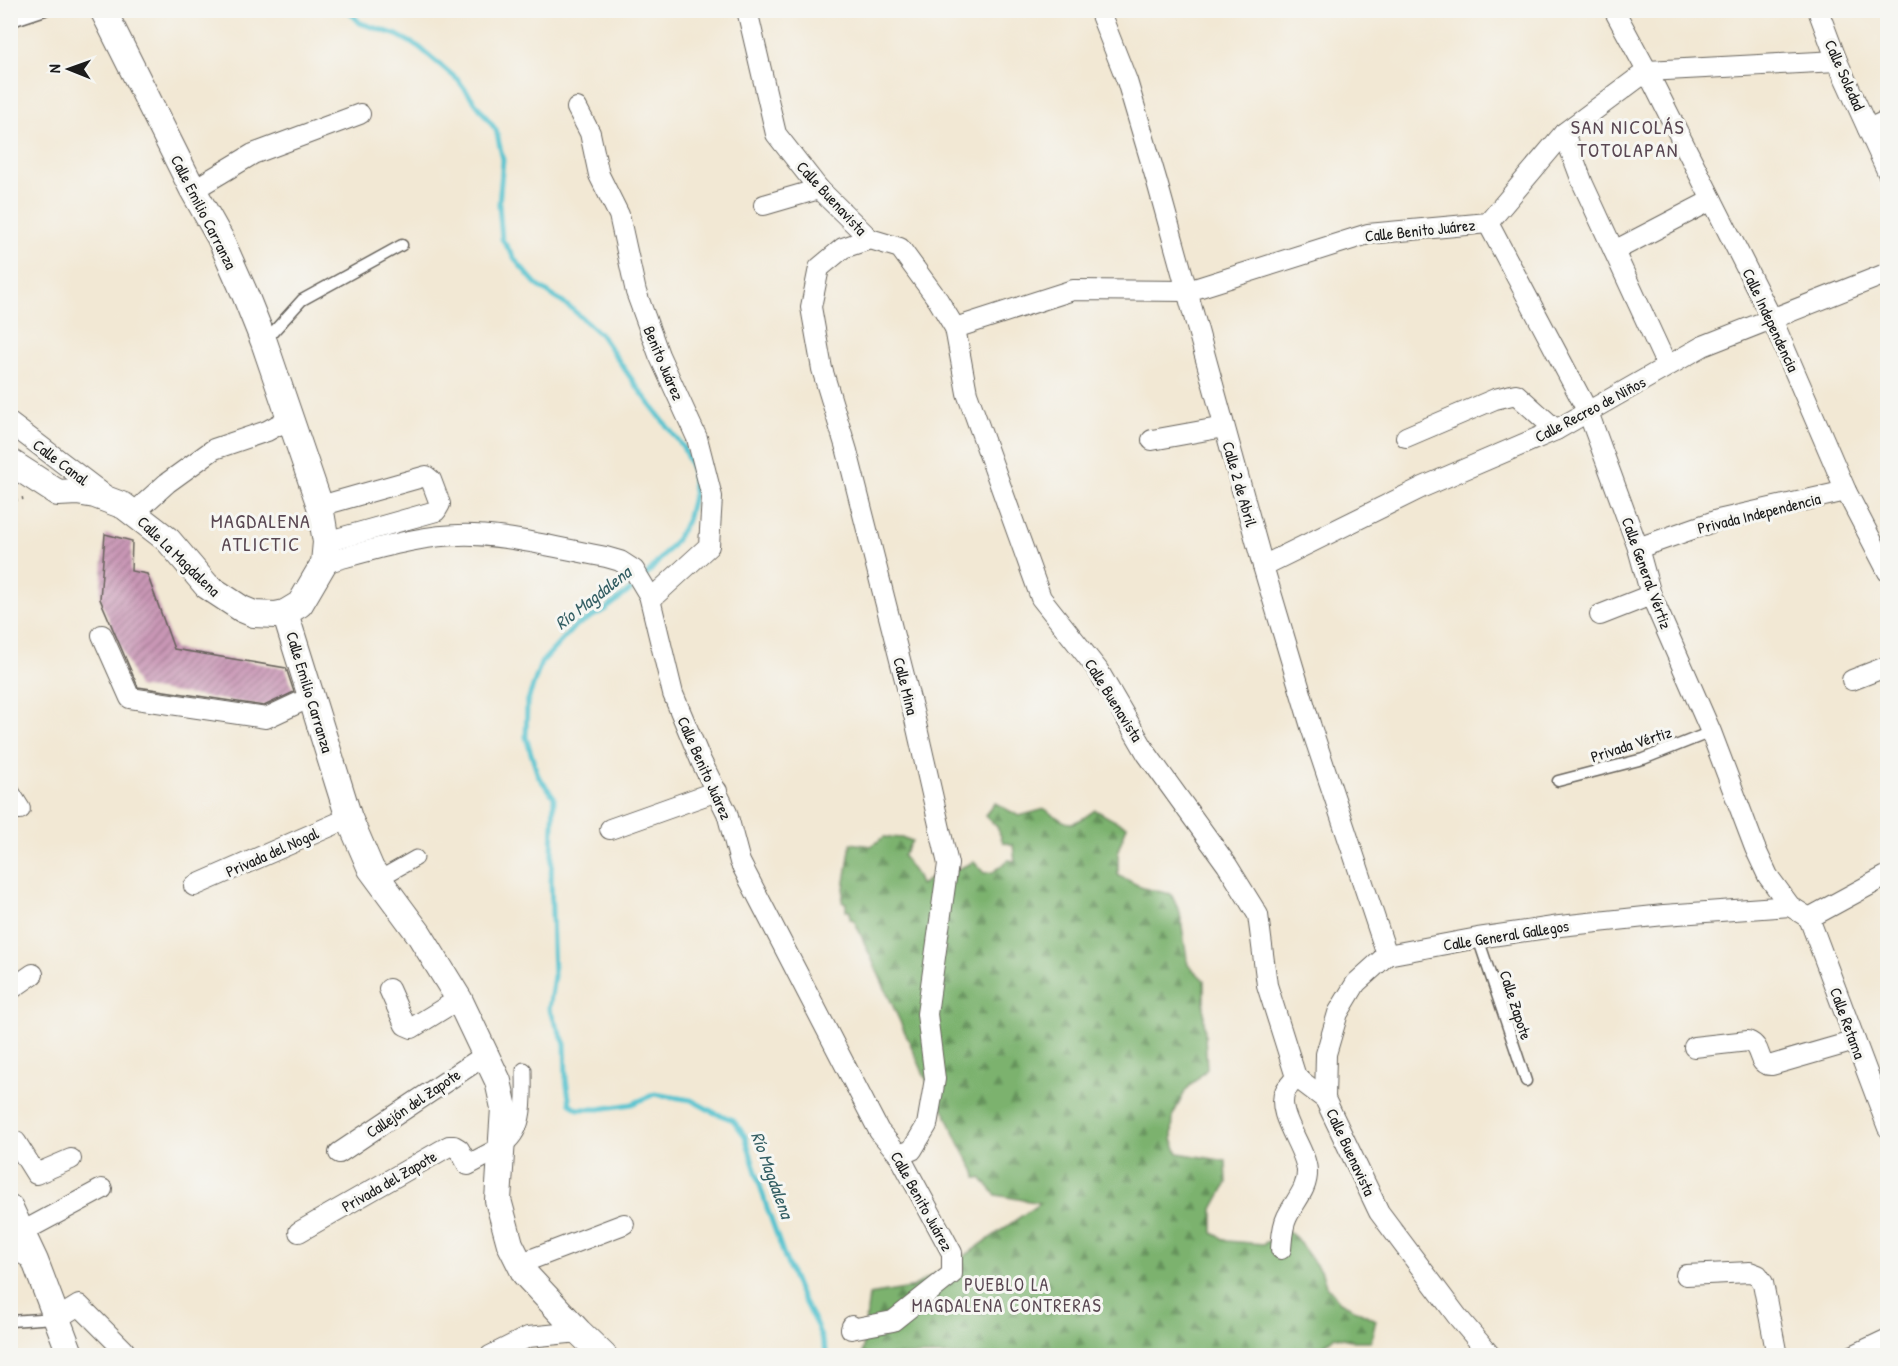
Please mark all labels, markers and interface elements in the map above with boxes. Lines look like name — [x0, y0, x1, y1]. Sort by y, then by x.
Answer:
street label: Calle Soledad — [1820, 36, 1870, 114]
north arrow — [39, 39, 99, 99]
text: N — [43, 64, 65, 73]
district label: SAN NICOLÁS TOTOLAPAN — [1571, 113, 1685, 163]
street label: Calle Emilio Carranza — [166, 151, 242, 273]
street label: Calle Buenavista — [792, 156, 872, 240]
street label: Calle Benito Juárez — [1364, 213, 1476, 247]
street label: Calle Independencia — [1737, 265, 1805, 375]
street label: Benito Juárez — [638, 322, 690, 404]
street label: Calle Recreo de Niños — [1531, 370, 1649, 448]
street label: Calle Canal — [29, 434, 94, 491]
street label: Calle 2 de Abril — [1217, 439, 1263, 530]
street label: Privada Independencia — [1695, 487, 1823, 539]
district label: MAGDALENA ATLICTIC — [211, 507, 311, 557]
street label: Calle La Magdalena — [133, 511, 225, 601]
street label: Calle General Vértiz — [1617, 514, 1677, 632]
water label: Río Magdalena — [549, 559, 638, 635]
street label: Calle Emilio Carranza — [281, 629, 339, 755]
street label: Calle Buenavista — [1080, 654, 1148, 746]
street label: Calle Mina — [888, 655, 924, 717]
street label: Calle Benito Juárez — [672, 713, 738, 823]
street label: Privada Vértiz — [1588, 721, 1674, 767]
street label: Privada del Nogal — [222, 821, 323, 882]
street label: Calle General Gallegos — [1442, 914, 1570, 956]
street label: Calle Zapote — [1494, 968, 1538, 1043]
street label: Calle Retama — [1825, 984, 1871, 1062]
street label: Callejón del Zapote — [361, 1063, 465, 1143]
street label: Calle Buenavista — [1321, 1105, 1381, 1199]
water label: Río Magdalena — [745, 1128, 800, 1223]
street label: Privada del Zapote — [337, 1145, 441, 1217]
street label: Calle Benito Juárez — [885, 1147, 959, 1255]
district label: PUEBLO LA MAGDALENA CONTRERAS — [912, 1272, 1102, 1318]

